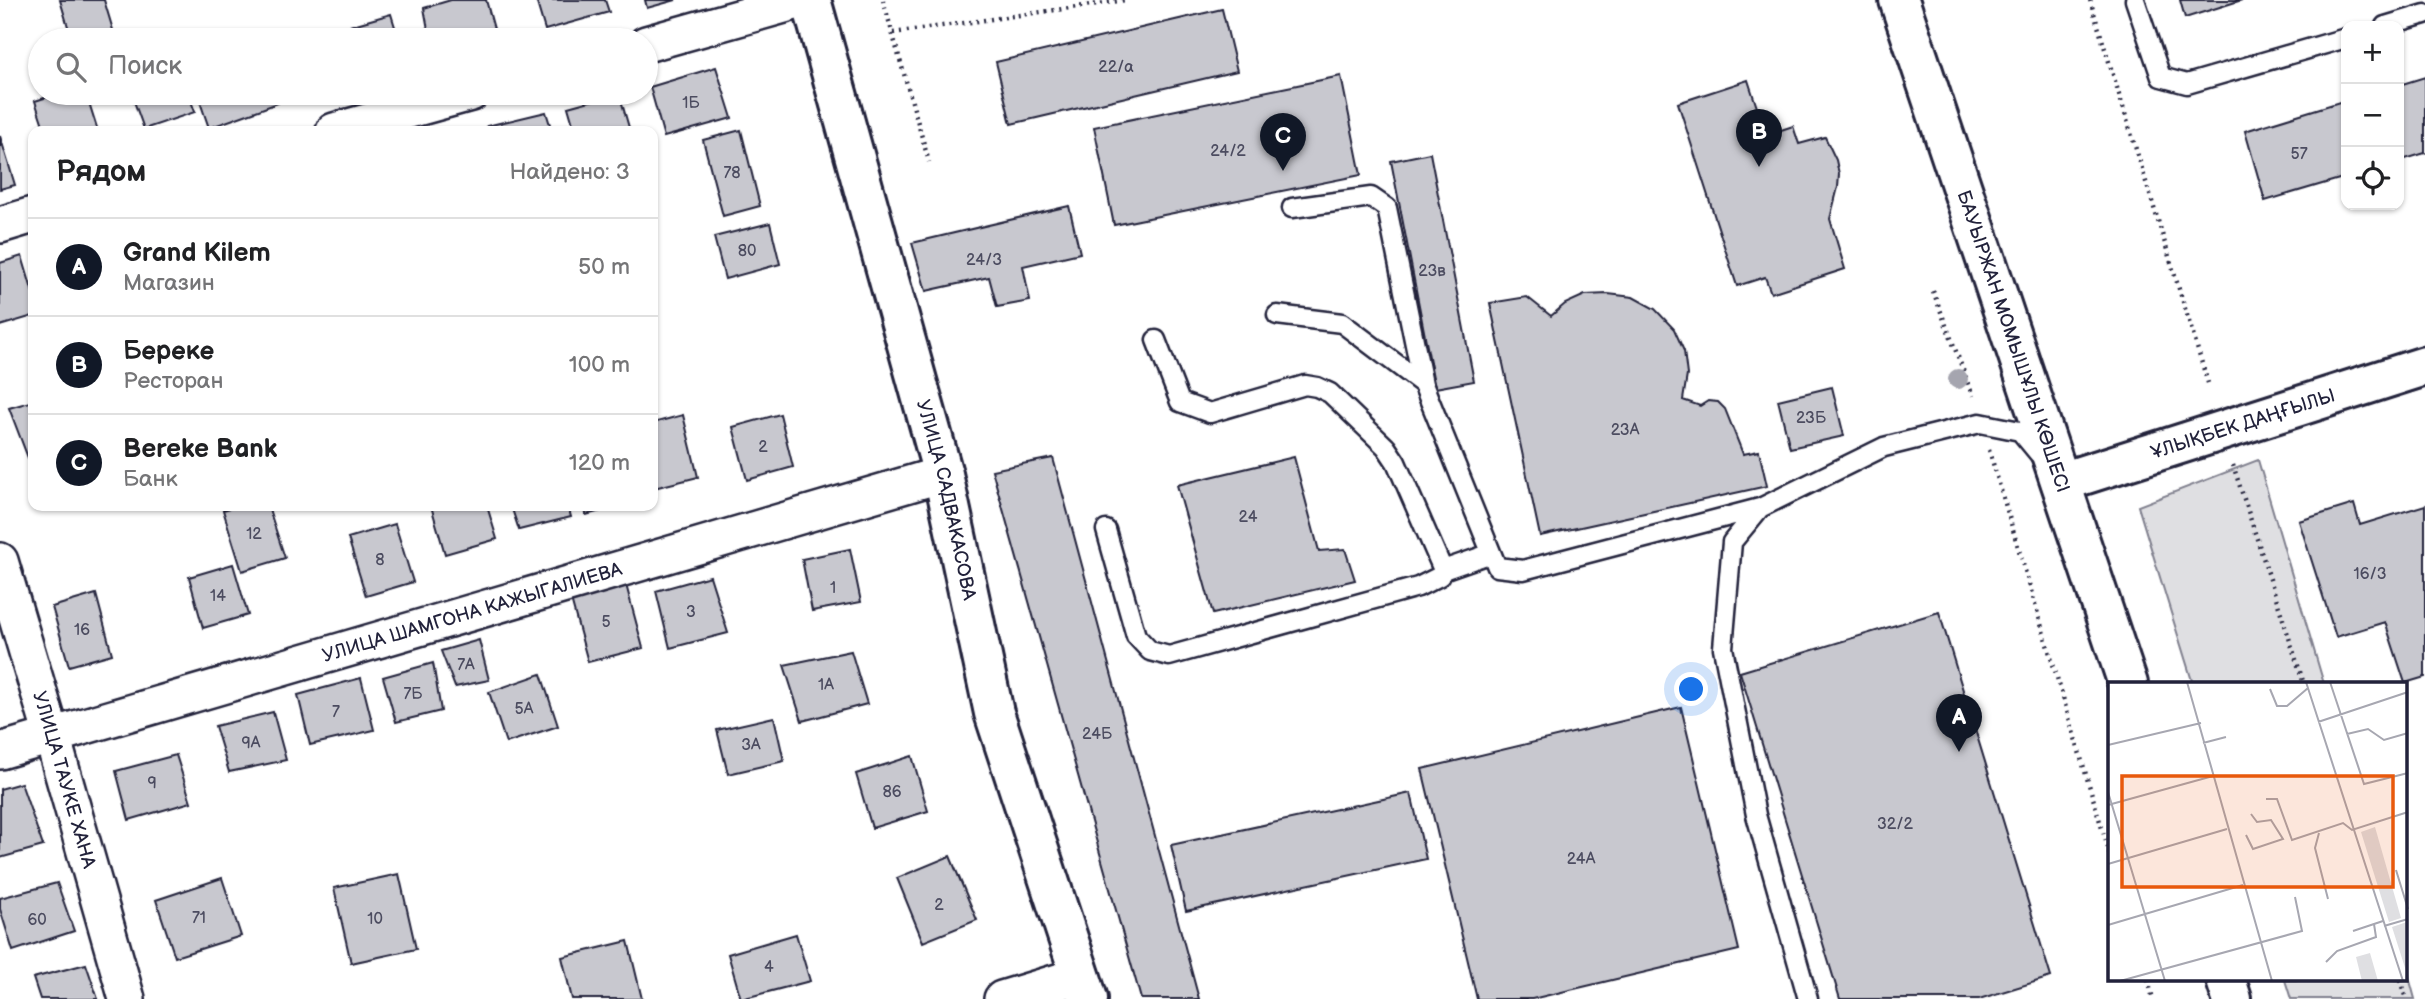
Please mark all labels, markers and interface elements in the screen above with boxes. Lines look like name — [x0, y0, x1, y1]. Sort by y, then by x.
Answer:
map controls — [2341, 21, 2404, 210]
button: + — [2341, 21, 2404, 84]
search box — [28, 28, 658, 105]
icon: search — [52, 48, 90, 86]
text: Поиск — [108, 51, 182, 82]
house number: 22/а — [1098, 58, 1134, 77]
button: − — [2341, 84, 2404, 147]
house number: 1Б — [682, 94, 701, 113]
pin: B — [1736, 109, 1782, 167]
pin: C — [1260, 113, 1306, 171]
house number: 24/2 — [1210, 142, 1246, 161]
house number: 57 — [2290, 145, 2308, 164]
button: locate — [2341, 147, 2404, 210]
text: Рядом — [56, 154, 146, 190]
text: Найдено: 3 — [509, 158, 630, 186]
house number: 78 — [723, 164, 741, 183]
street label: БАУЫРЖАН МОМЫШҰЛЫ КӨШЕСІ — [1952, 187, 2075, 495]
text: Grand Kilem — [123, 238, 271, 269]
house number: 80 — [738, 242, 756, 261]
house number: 24/3 — [966, 251, 1002, 270]
text: A — [72, 253, 86, 281]
text: 50 m — [578, 253, 630, 281]
house number: 23в — [1418, 262, 1446, 281]
text: Магазин — [123, 269, 215, 297]
text: Береке — [123, 336, 214, 367]
text: B — [71, 351, 87, 379]
text: 100 m — [569, 351, 630, 379]
text: Ресторан — [123, 367, 223, 395]
street label: ҰЛЫҚБЕК ДАҢҒЫЛЫ — [2148, 384, 2338, 464]
street label: УЛИЦА САДВАКАСОВА — [911, 397, 981, 603]
house number: 23Б — [1796, 409, 1827, 428]
house number: 23А — [1611, 421, 1640, 440]
text: Bereke Bank — [123, 434, 277, 465]
house number: 2 — [758, 438, 768, 457]
text: C — [71, 449, 87, 477]
text: 120 m — [569, 449, 630, 477]
text: Банк — [123, 465, 178, 493]
house number: 24 — [1239, 508, 1258, 527]
house number: 12 — [246, 525, 262, 544]
house number: 8 — [375, 551, 385, 570]
street label: УЛИЦА ШАМГОНА КАЖЫГАЛИЕВА — [320, 557, 625, 667]
house number: 16/3 — [2353, 565, 2387, 584]
house number: 1 — [830, 579, 836, 598]
house number: 14 — [210, 587, 226, 606]
house number: 3 — [686, 603, 696, 622]
house number: 5 — [601, 613, 611, 632]
house number: 16 — [74, 621, 90, 640]
house number: 7А — [457, 656, 475, 675]
your location — [1674, 672, 1708, 706]
house number: 1А — [818, 676, 834, 695]
inset map — [2108, 682, 2408, 982]
house number: 7Б — [404, 685, 423, 704]
street label: УЛИЦА ТАУКЕ ХАНА — [28, 688, 101, 871]
pin: A — [1936, 694, 1982, 752]
house number: 5А — [515, 700, 534, 719]
house number: 7 — [332, 703, 340, 722]
house number: 24Б — [1082, 725, 1113, 744]
house number: 9А — [242, 734, 261, 753]
house number: 3А — [741, 736, 761, 755]
house number: 9 — [147, 774, 157, 793]
house number: 86 — [882, 783, 902, 802]
house number: 32/2 — [1877, 815, 1914, 834]
house number: 24А — [1567, 850, 1596, 869]
house number: 2 — [934, 896, 944, 915]
house number: 71 — [192, 909, 206, 928]
house number: 10 — [367, 910, 383, 929]
house number: 60 — [27, 911, 47, 930]
house number: 4 — [764, 958, 774, 977]

